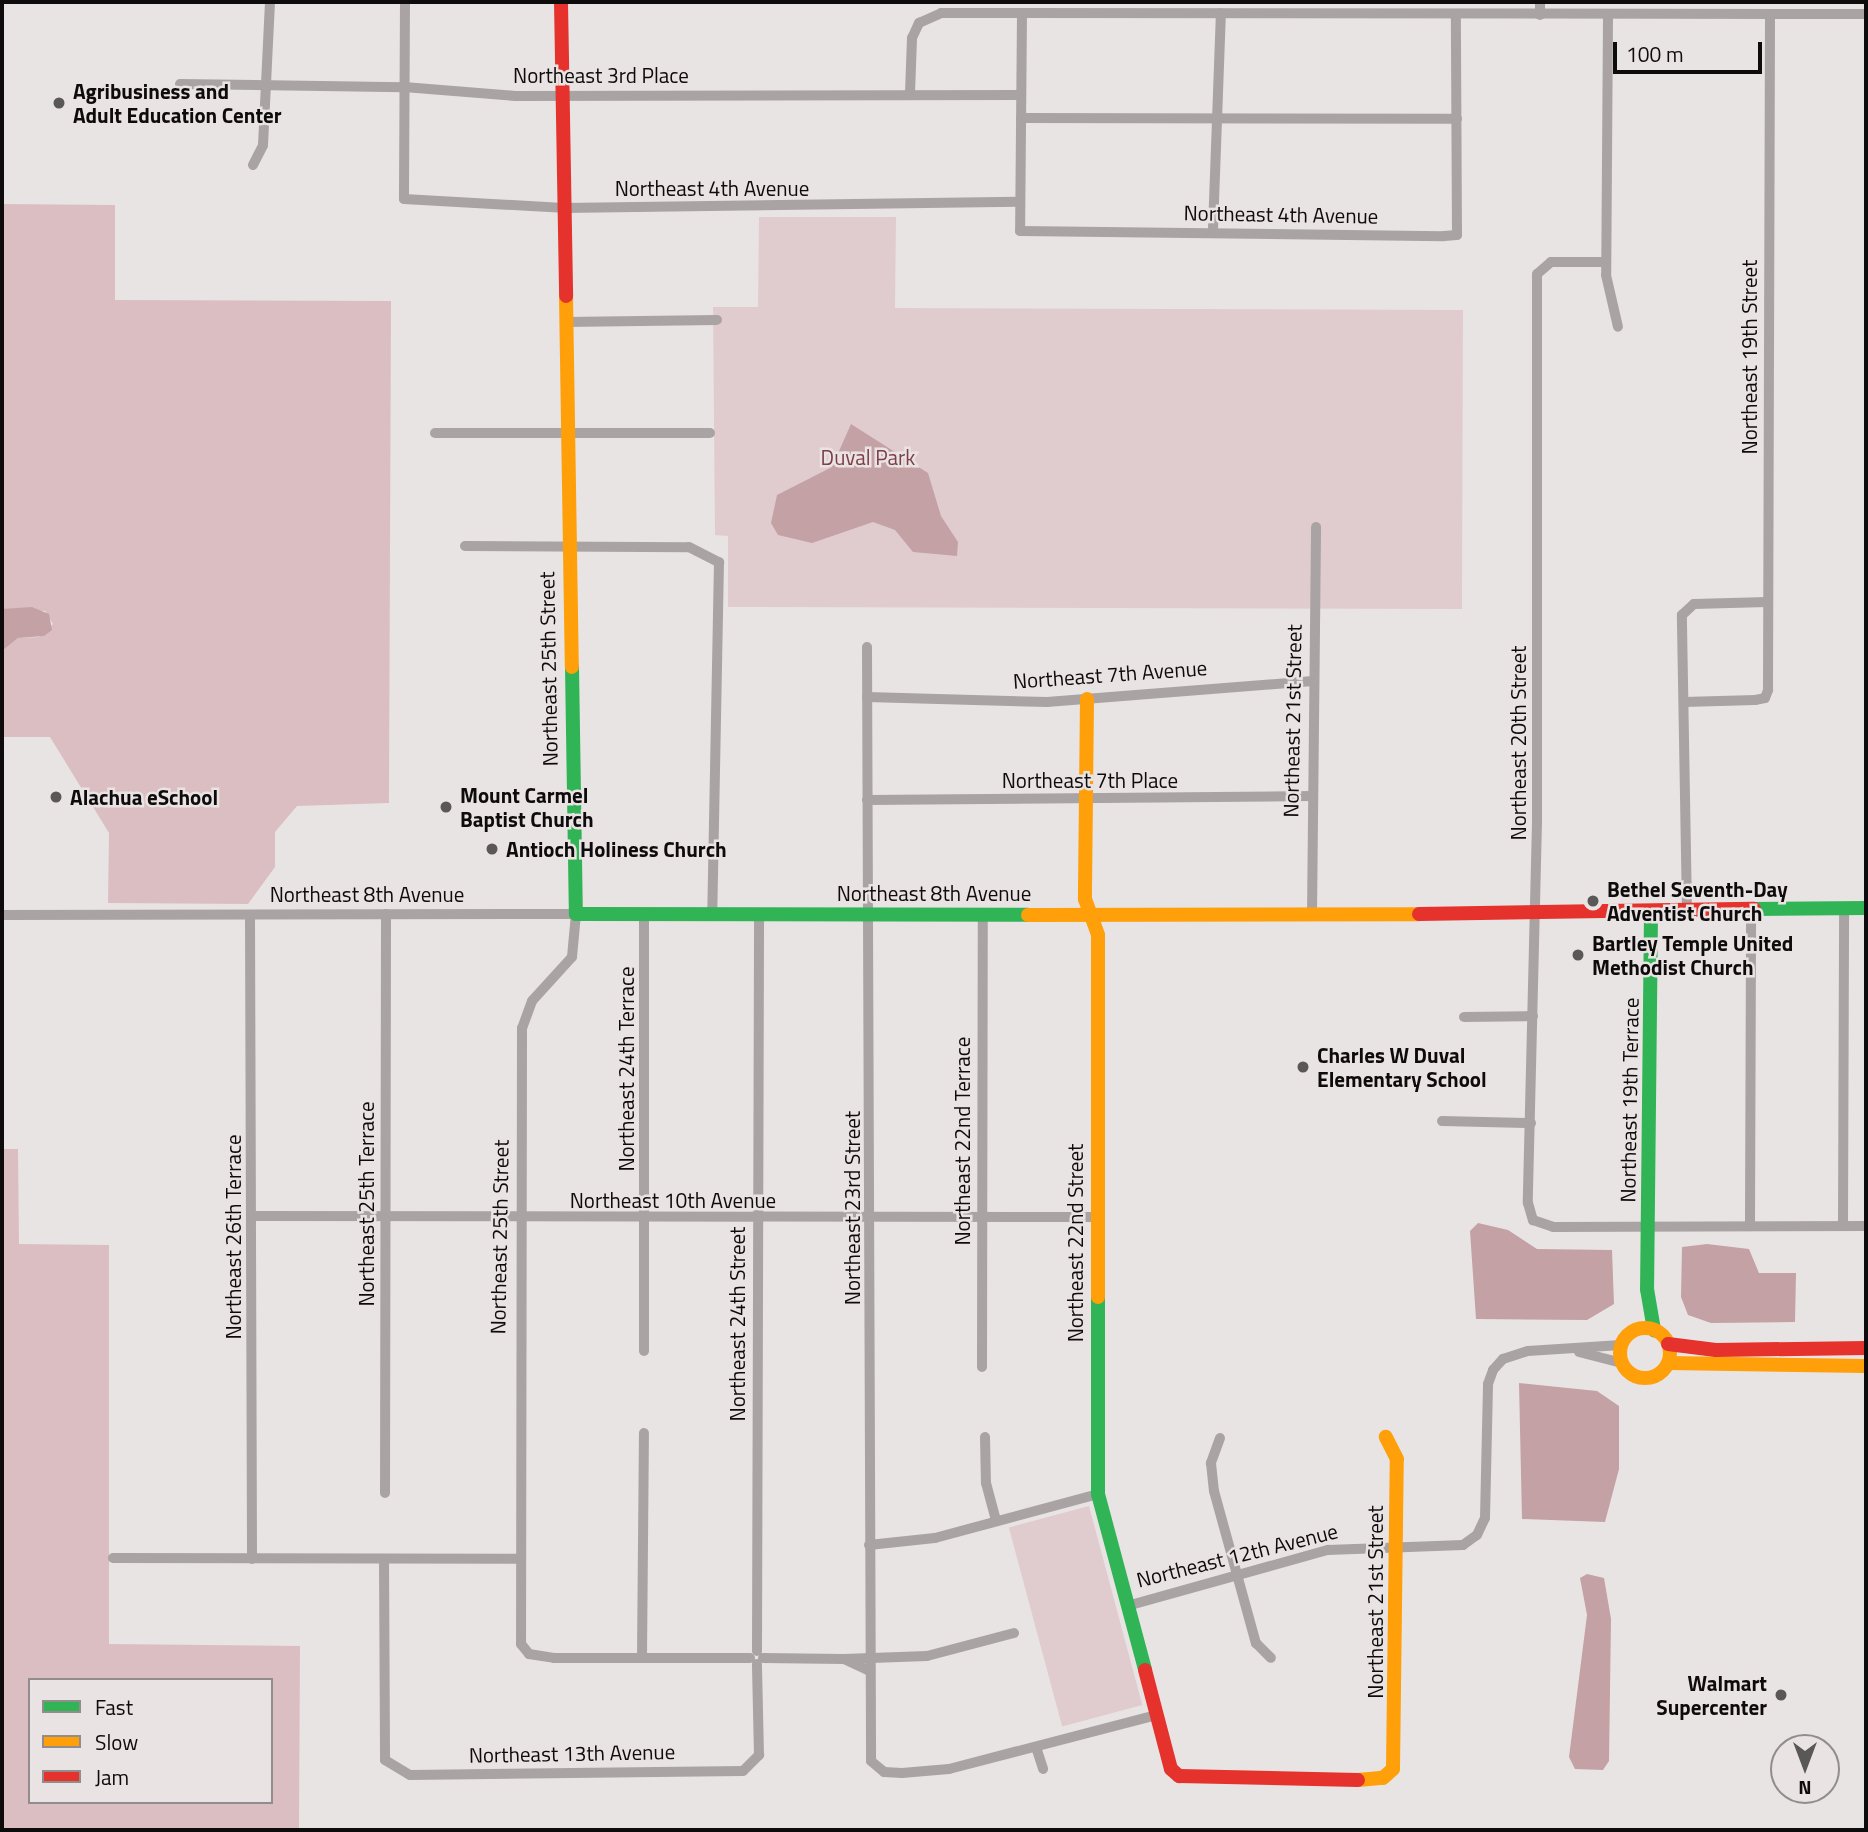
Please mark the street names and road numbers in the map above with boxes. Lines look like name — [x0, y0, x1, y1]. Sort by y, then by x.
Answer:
street label: Northeast 3rd Place — [513, 62, 689, 88]
street label: Northeast 4th Avenue — [615, 175, 809, 201]
street label: Northeast 4th Avenue — [1183, 200, 1379, 228]
street label: Northeast 19th Street — [1736, 260, 1762, 454]
street label: Northeast 25th Street — [534, 571, 562, 767]
street label: Northeast 21st Street — [1278, 624, 1306, 818]
street label: Northeast 20th Street — [1505, 646, 1531, 840]
street label: Northeast 7th Avenue — [1012, 655, 1208, 693]
street label: Northeast 7th Place — [1002, 767, 1178, 793]
street label: Northeast 8th Avenue — [837, 880, 1031, 906]
street label: Northeast 8th Avenue — [270, 881, 464, 907]
street label: Northeast 24th Terrace — [613, 966, 639, 1172]
street label: Northeast 19th Terrace — [1615, 997, 1643, 1203]
street label: Northeast 22nd Terrace — [949, 1037, 975, 1245]
street label: Northeast 25th Terrace — [353, 1101, 379, 1307]
street label: Northeast 23rd Street — [839, 1111, 865, 1305]
street label: Northeast 26th Terrace — [220, 1134, 246, 1340]
street label: Northeast 25th Street — [485, 1139, 513, 1335]
street label: Northeast 22nd Street — [1062, 1144, 1088, 1342]
street label: Northeast 10th Avenue — [570, 1187, 776, 1213]
street label: Northeast 24th Street — [724, 1227, 750, 1421]
street label: Northeast 21st Street — [1362, 1505, 1388, 1699]
street label: Northeast 12th Avenue — [1134, 1518, 1340, 1592]
street label: Northeast 13th Avenue — [469, 1739, 675, 1767]

